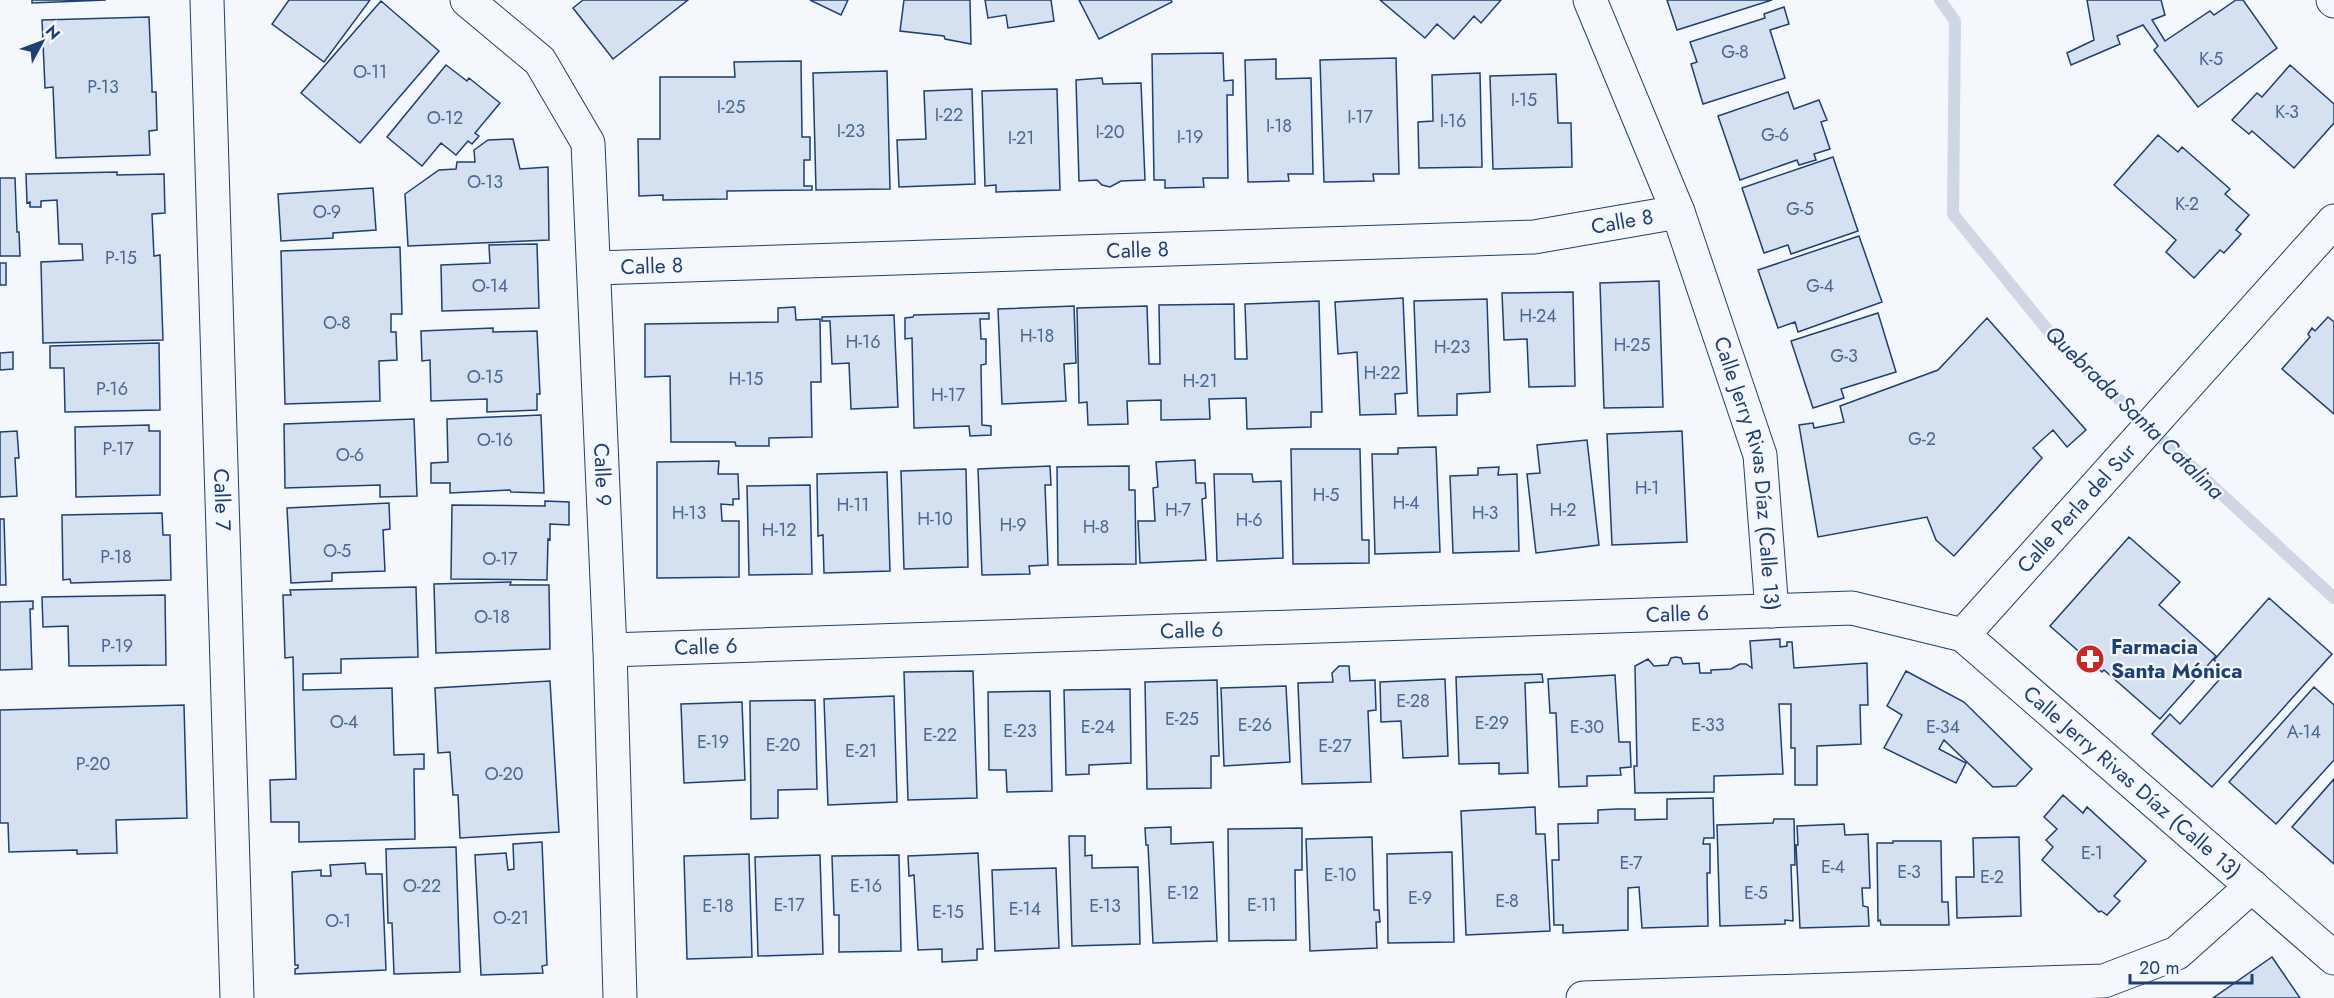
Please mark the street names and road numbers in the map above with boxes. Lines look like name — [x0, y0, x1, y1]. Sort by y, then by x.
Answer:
street label: Calle 8 — [1589, 202, 1656, 242]
street label: Calle 8 — [1106, 234, 1170, 266]
street label: Calle 8 — [620, 250, 684, 282]
street label: Calle Jerry Rivas Díaz (Calle 13) — [1706, 333, 1787, 612]
street label: Calle Perla del Sur — [2010, 436, 2143, 580]
street label: Calle 9 — [586, 442, 619, 507]
street label: Calle 7 — [206, 468, 238, 531]
street label: Calle 6 — [1645, 598, 1710, 630]
street label: Calle 6 — [1159, 614, 1224, 646]
street label: Calle 6 — [674, 631, 738, 663]
street label: Calle Jerry Rivas Díaz (Calle 13) — [2016, 679, 2248, 885]

